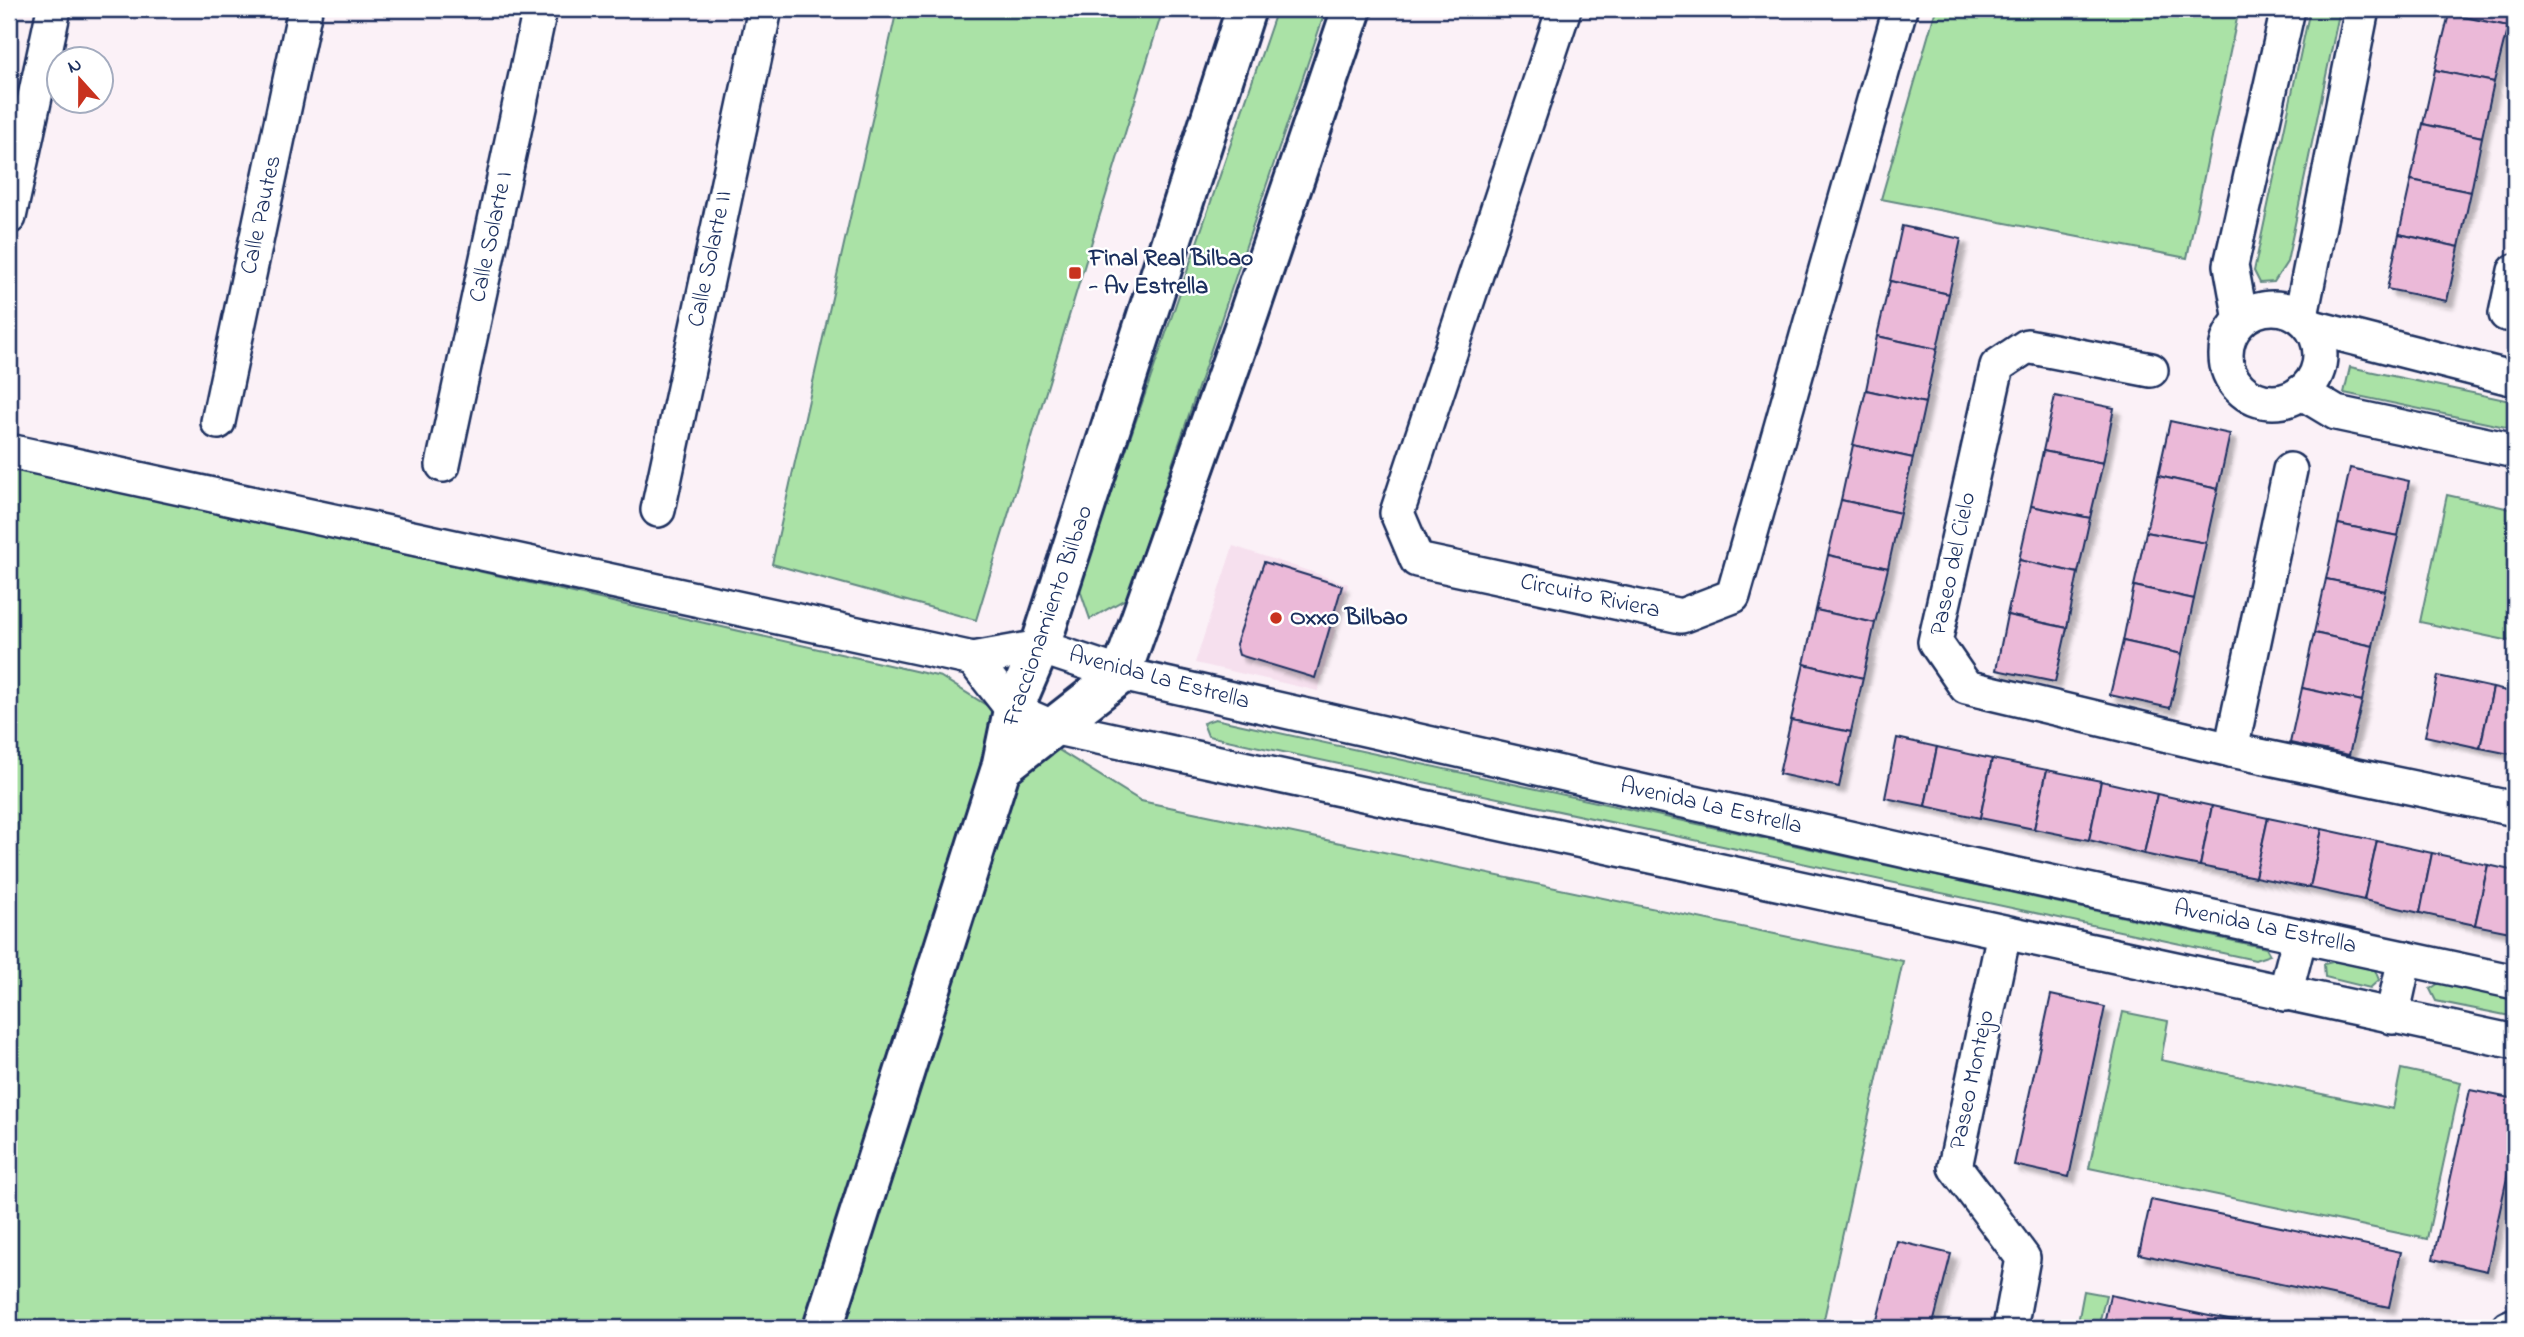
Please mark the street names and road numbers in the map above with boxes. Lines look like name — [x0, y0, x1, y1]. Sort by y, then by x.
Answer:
street label: Calle Pautes — [232, 152, 292, 278]
street label: Calle Solarte I — [461, 168, 523, 306]
street label: Calle Solarte II — [679, 188, 743, 330]
street label: Paseo del Cielo — [1922, 489, 1986, 639]
street label: Fraccionamiento Bilbao — [994, 501, 1103, 732]
street label: Circuito Riviera — [1517, 565, 1663, 629]
street label: Avenida La Estrella — [1065, 638, 1253, 720]
street label: Avenida La Estrella — [1616, 769, 1806, 845]
street label: Avenida La Estrella — [2170, 892, 2360, 964]
street label: Paseo Montejo — [1941, 1007, 2005, 1153]

